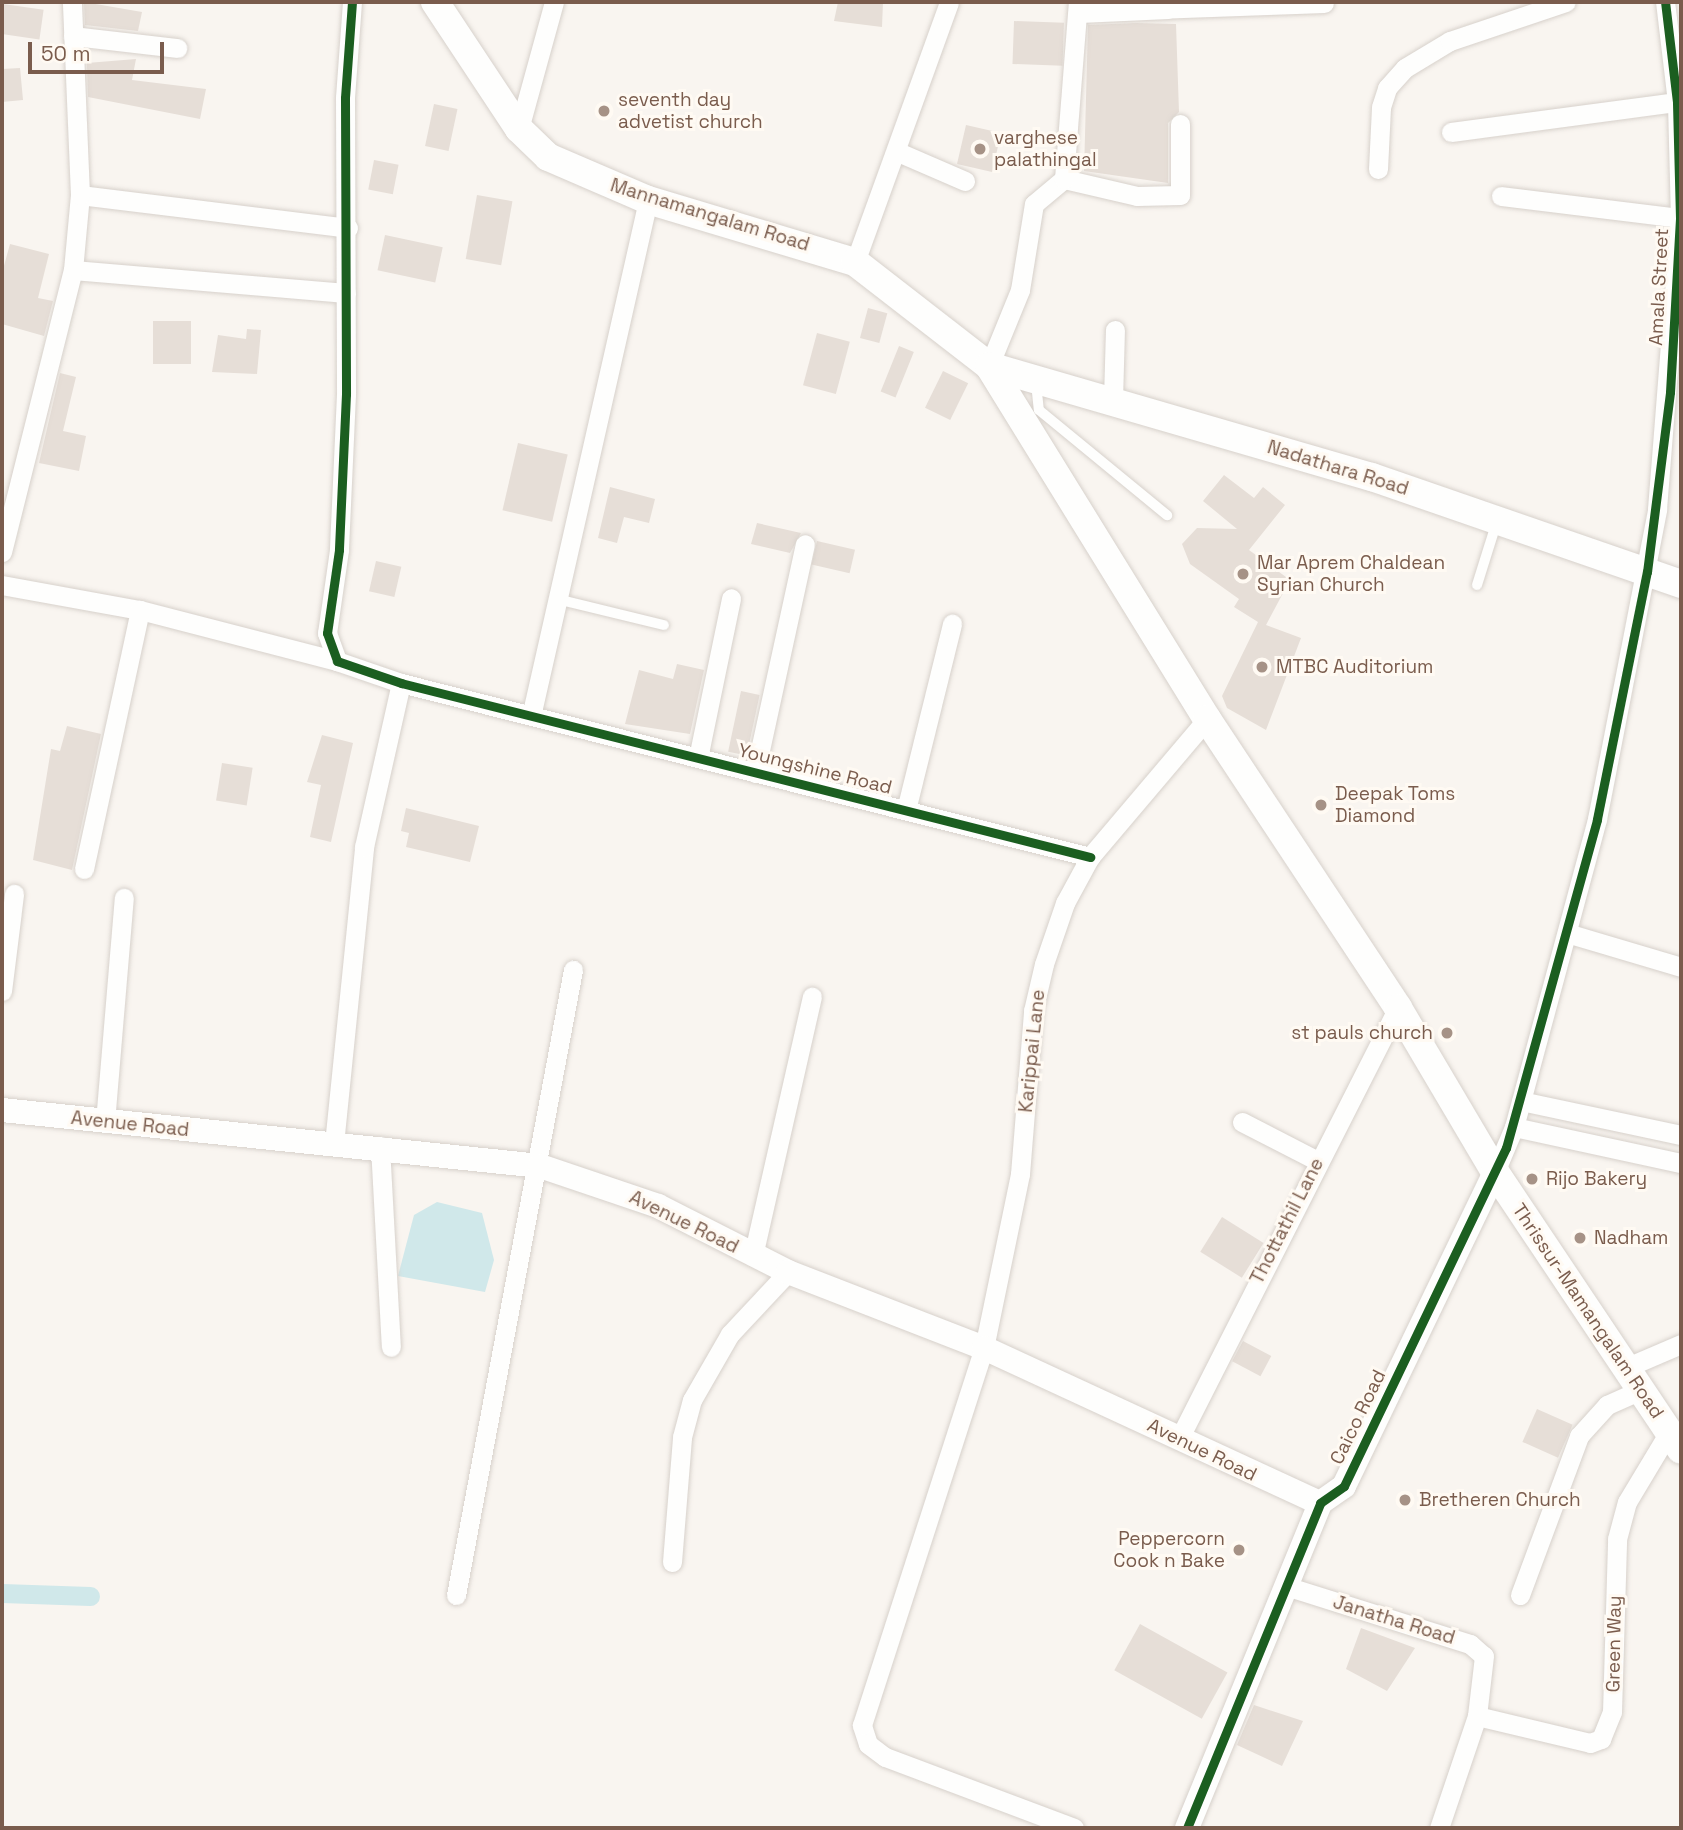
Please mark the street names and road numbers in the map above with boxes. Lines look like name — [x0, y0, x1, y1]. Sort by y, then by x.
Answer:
street label: Mannamangalam Road — [608, 174, 812, 256]
street label: Amala Street — [1645, 228, 1673, 346]
street label: Nadathara Road — [1265, 436, 1411, 500]
street label: Youngshine Road — [736, 739, 894, 799]
street label: Karippai Lane — [1014, 988, 1050, 1114]
street label: Avenue Road — [70, 1106, 190, 1142]
street label: Thottathil Lane — [1245, 1154, 1329, 1288]
street label: Avenue Road — [626, 1186, 742, 1258]
street label: Thrissur-Mamangalam Road — [1507, 1199, 1669, 1423]
street label: Caico Road — [1325, 1366, 1391, 1468]
street label: Avenue Road — [1144, 1414, 1260, 1486]
street label: Janatha Road — [1330, 1591, 1458, 1649]
street label: Green Way — [1602, 1595, 1626, 1693]

